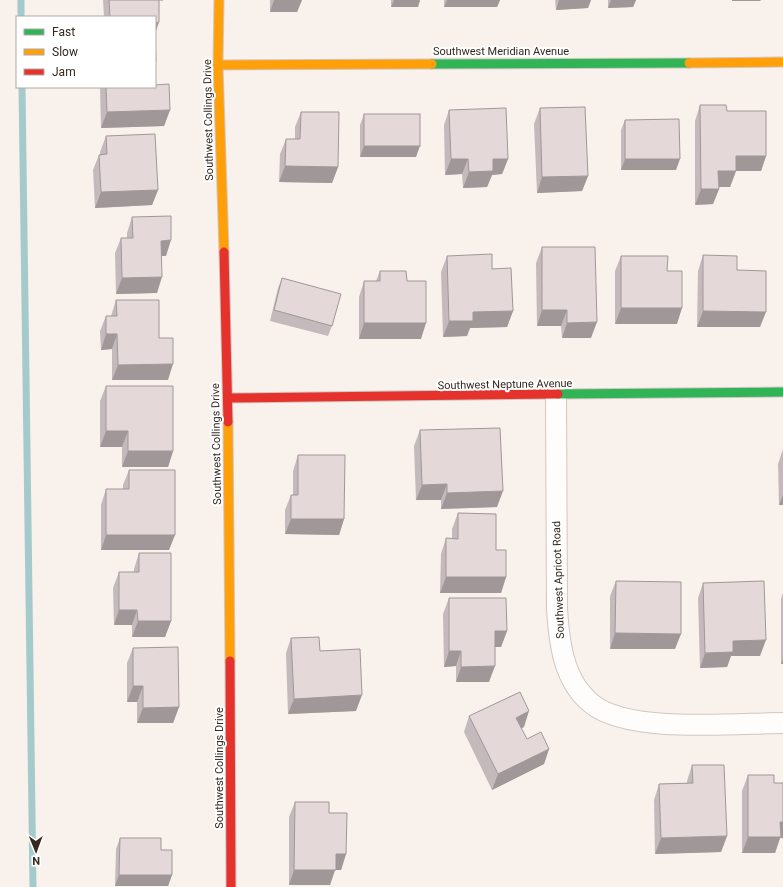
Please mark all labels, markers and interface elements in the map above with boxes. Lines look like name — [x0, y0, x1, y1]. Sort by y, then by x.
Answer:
legend — [16, 16, 156, 88]
text: Fast — [52, 25, 75, 39]
text: Slow — [52, 45, 78, 59]
street label: Southwest Meridian Avenue — [433, 45, 569, 58]
street label: Southwest Collings Drive — [201, 59, 216, 181]
text: Jam — [52, 65, 76, 79]
street label: Southwest Neptune Avenue — [438, 377, 573, 392]
street label: Southwest Collings Drive — [209, 383, 224, 505]
street label: Southwest Apricot Road — [550, 521, 567, 639]
street label: Southwest Collings Drive — [213, 707, 226, 829]
north arrow — [16, 831, 56, 871]
text: N — [32, 854, 40, 867]

